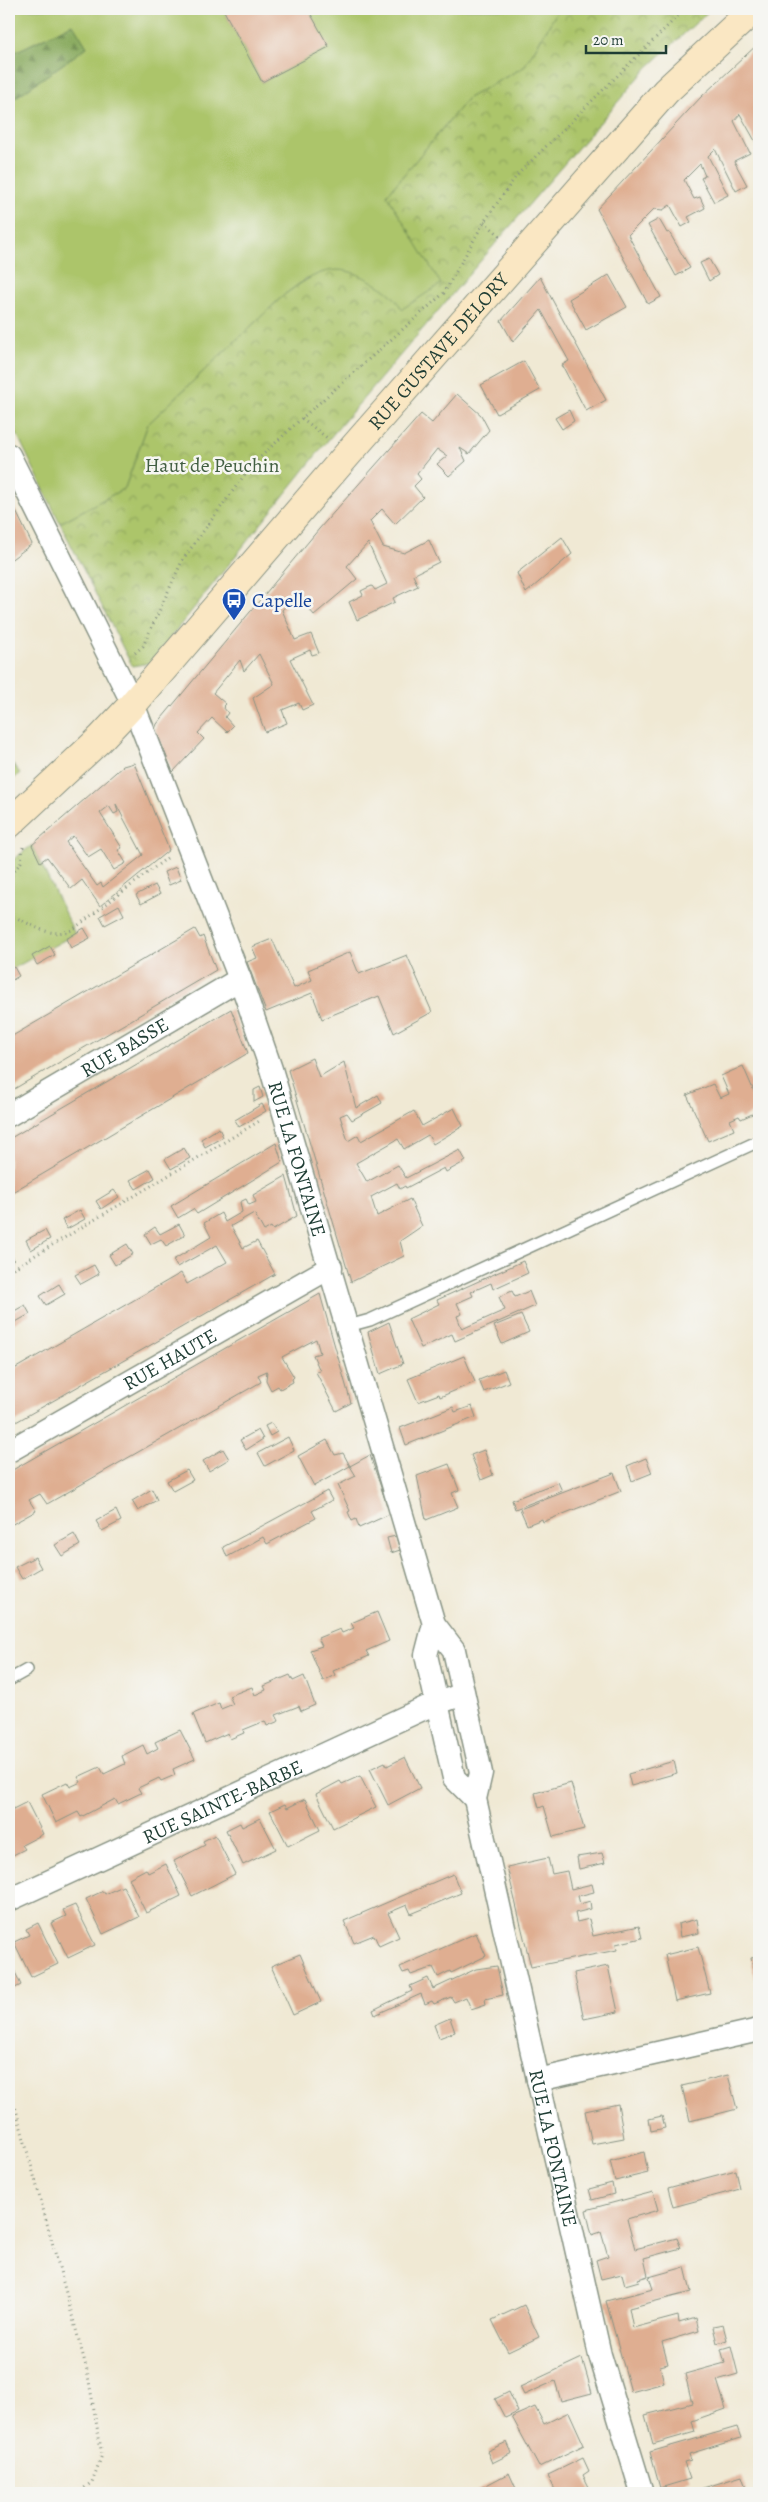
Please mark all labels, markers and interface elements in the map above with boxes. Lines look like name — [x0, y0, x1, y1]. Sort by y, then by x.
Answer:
scale bar — [586, 22, 666, 54]
text: 20 m — [593, 30, 624, 50]
street label: RUE GUSTAVE DELORY — [362, 266, 516, 436]
park label: Haut de Peuchin — [145, 452, 279, 479]
bus stop icon: Capelle — [221, 587, 247, 621]
place label: Capelle — [252, 587, 312, 614]
street label: RUE BASSE — [76, 1011, 174, 1084]
street label: RUE LA FONTAINE — [261, 1078, 333, 1240]
street label: RUE HAUTE — [118, 1322, 222, 1397]
street label: RUE SAINTE-BARBE — [138, 1753, 307, 1851]
street label: RUE LA FONTAINE — [522, 2067, 584, 2230]

